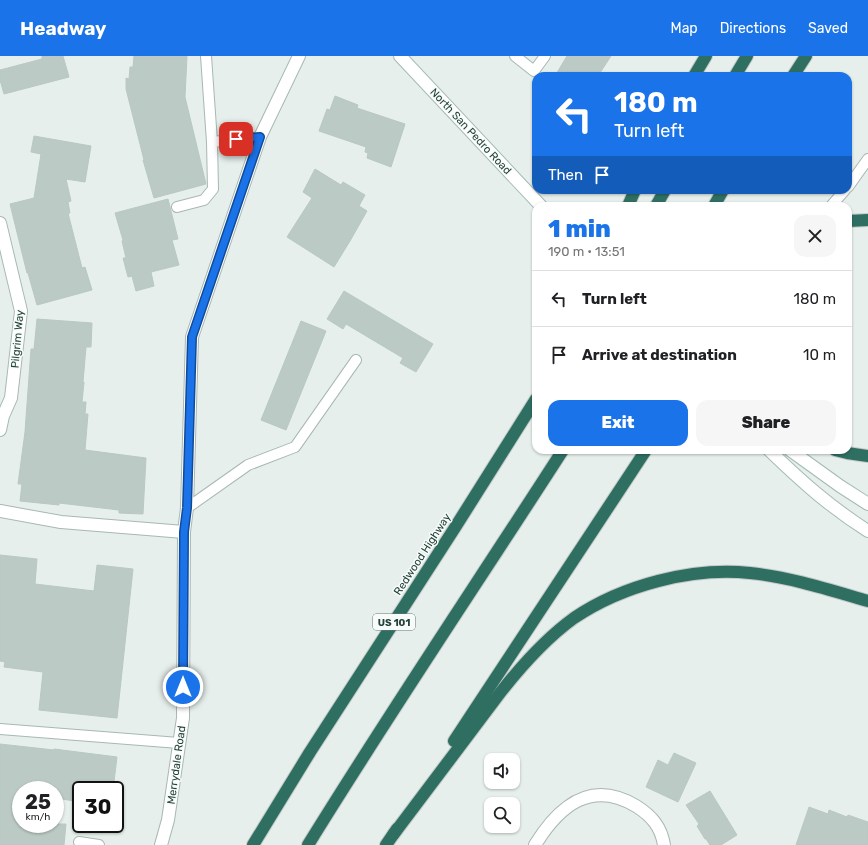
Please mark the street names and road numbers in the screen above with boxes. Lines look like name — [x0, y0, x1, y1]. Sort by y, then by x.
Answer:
street label: North San Pedro Road — [427, 86, 514, 177]
street label: Pilgrim Way — [8, 309, 27, 369]
street label: Redwood Highway — [391, 511, 454, 598]
road number: US 101 — [373, 614, 415, 630]
street label: Merrydale Road — [165, 725, 188, 805]

